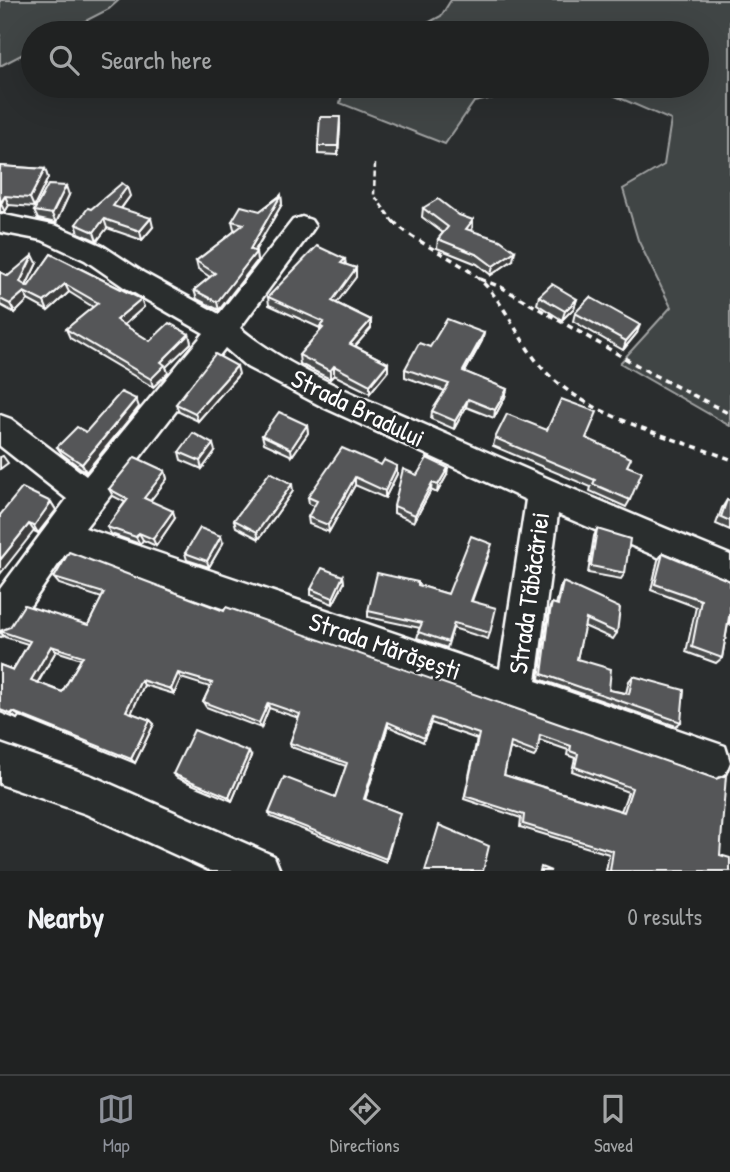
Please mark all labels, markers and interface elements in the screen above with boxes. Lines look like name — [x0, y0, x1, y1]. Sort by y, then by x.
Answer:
search box — [21, 21, 709, 98]
icon: search — [45, 41, 83, 79]
text: Search here — [101, 42, 212, 77]
street label: Strada Bradului — [286, 360, 431, 455]
street label: Strada Tăbăcăriei — [500, 510, 557, 676]
street label: Strada Mărășești — [305, 603, 466, 688]
text: Nearby — [28, 897, 104, 937]
text: 0 results — [627, 901, 702, 932]
tab: Map — [97, 1090, 135, 1158]
tab: Directions — [330, 1090, 400, 1158]
tab: Saved — [594, 1090, 633, 1158]

